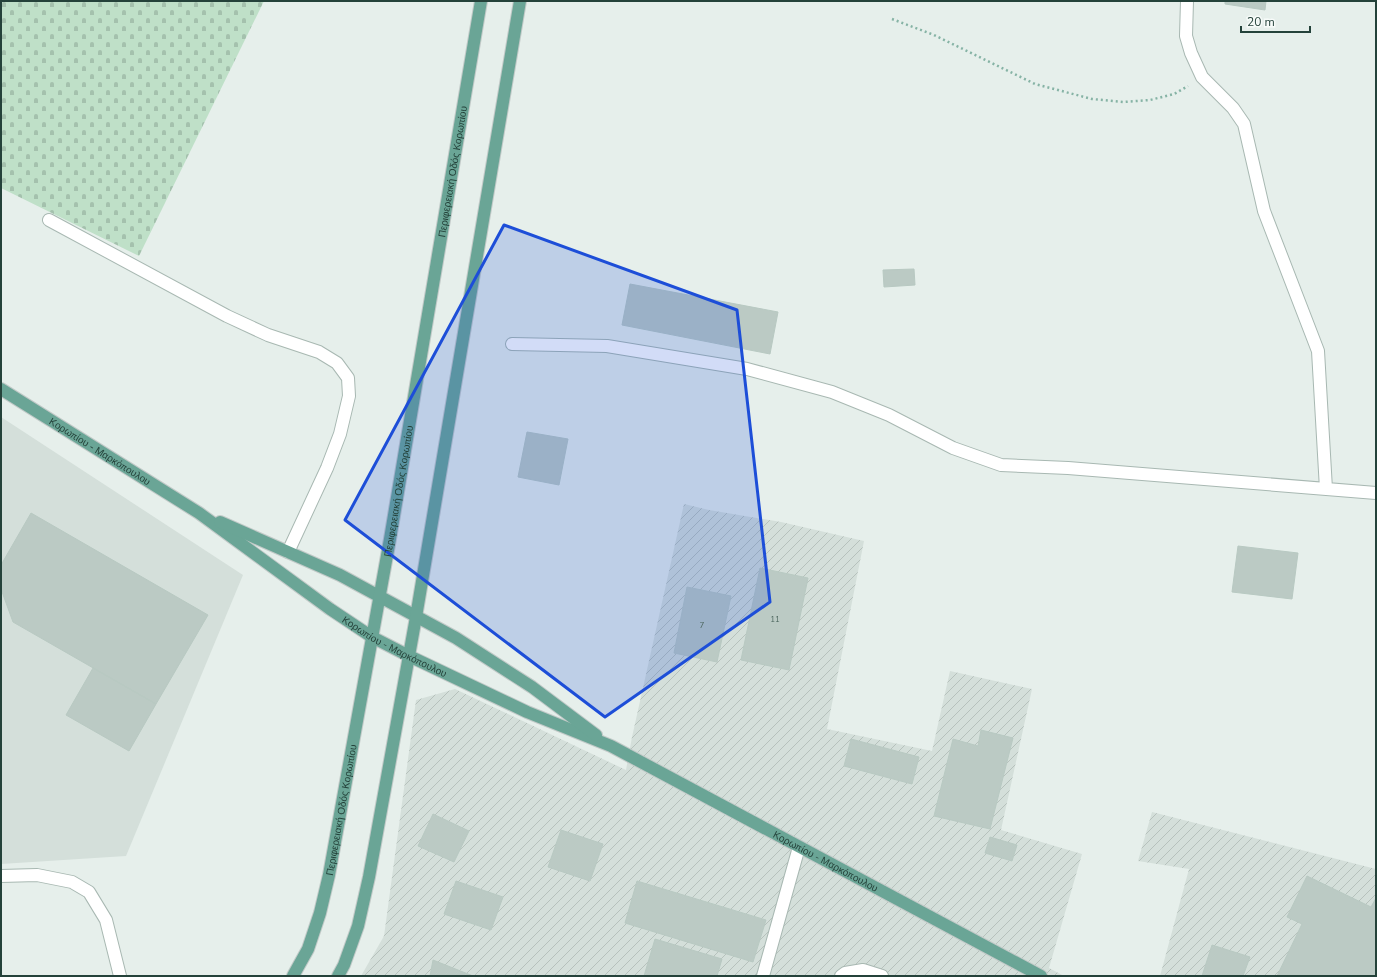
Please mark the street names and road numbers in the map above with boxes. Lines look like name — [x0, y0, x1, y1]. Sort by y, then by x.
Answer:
street label: Περιφερειακή Οδός Κορωπίου — [435, 105, 471, 239]
street label: Κορωπίου - Μαρκόπουλου — [46, 415, 153, 489]
street label: Περιφερειακή Οδός Κορωπίου — [381, 424, 417, 558]
street label: Κορωπίου - Μαρκόπουλου — [339, 613, 449, 681]
street label: Περιφερειακή Οδός Κορωπίου — [323, 743, 361, 877]
street label: Κορωπίου - Μαρκόπουλου — [770, 828, 880, 896]

